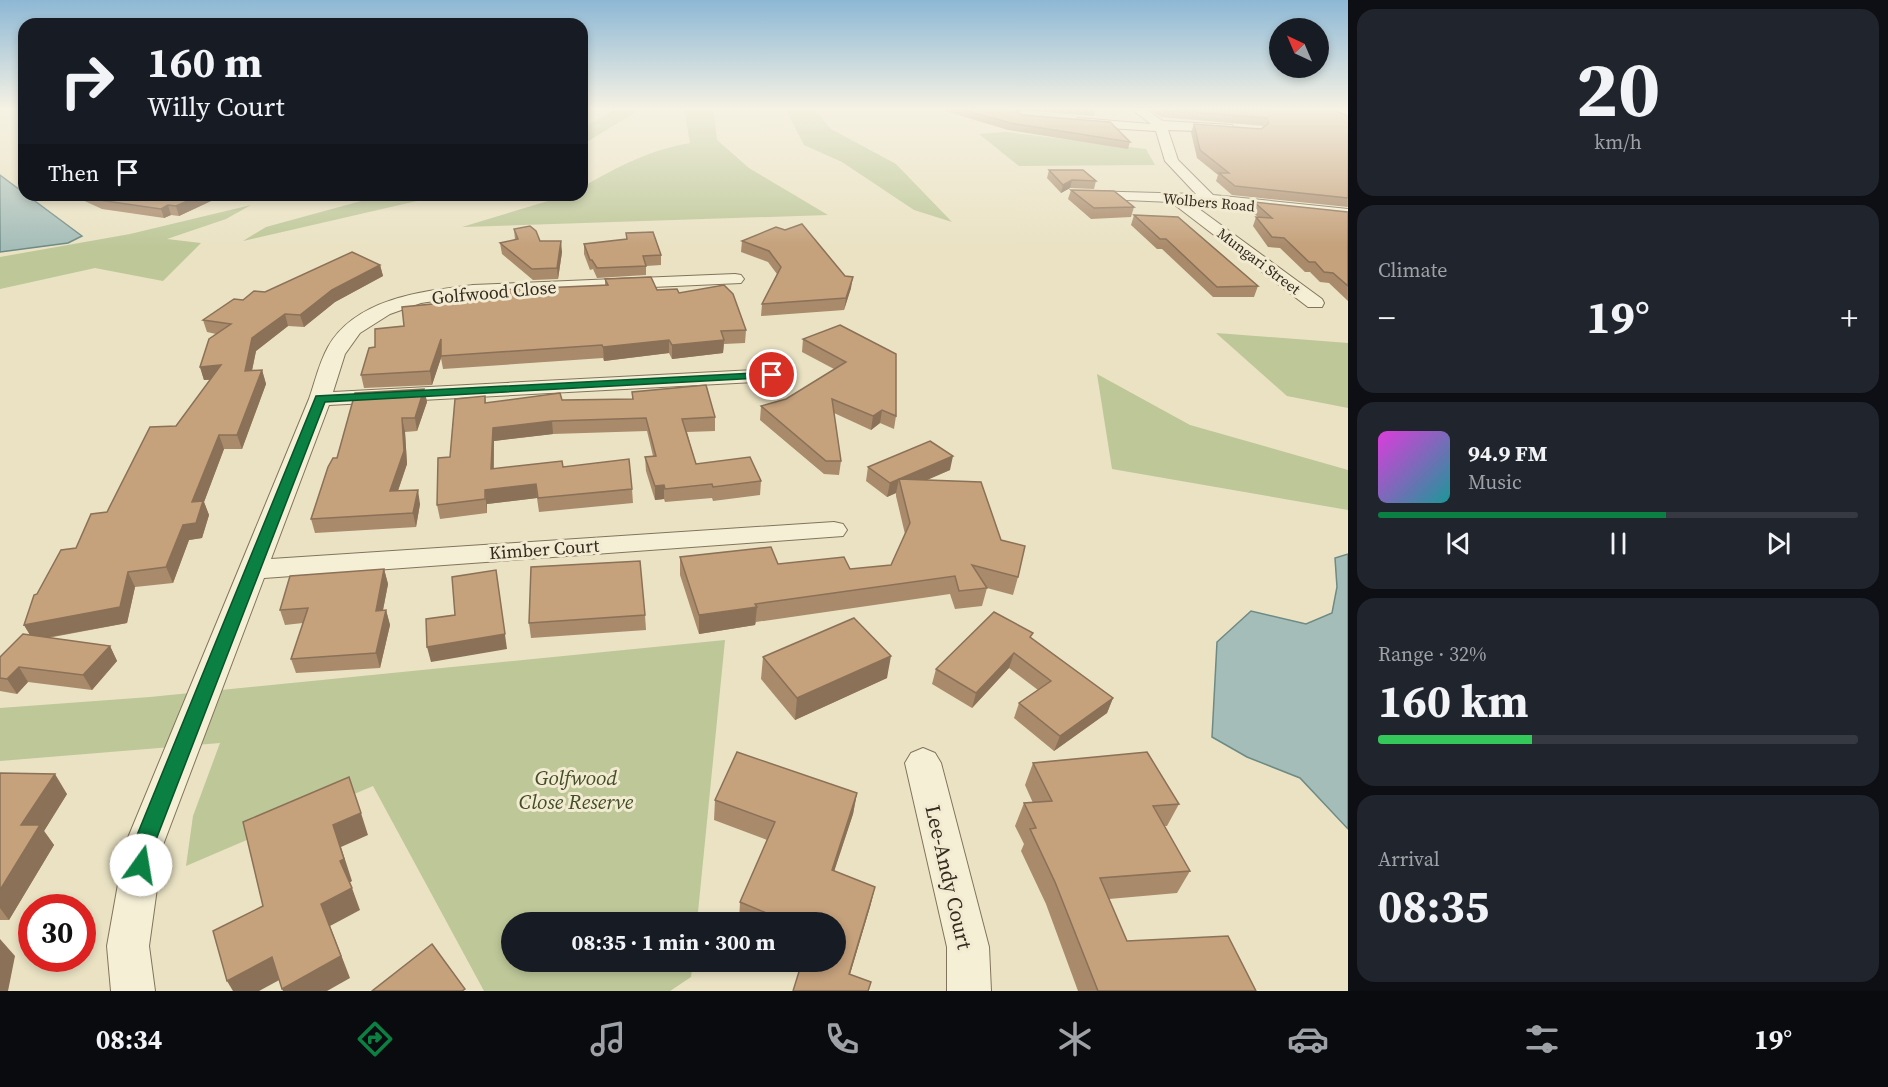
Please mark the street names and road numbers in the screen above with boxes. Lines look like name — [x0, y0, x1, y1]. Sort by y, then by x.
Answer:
street label: Wolbers Road — [1162, 188, 1256, 217]
street label: Mungari Street — [1213, 223, 1305, 299]
street label: Golfwood Close — [431, 274, 557, 310]
street label: Kimber Court — [488, 533, 600, 565]
street label: Lee-Andy Court — [918, 802, 980, 952]

